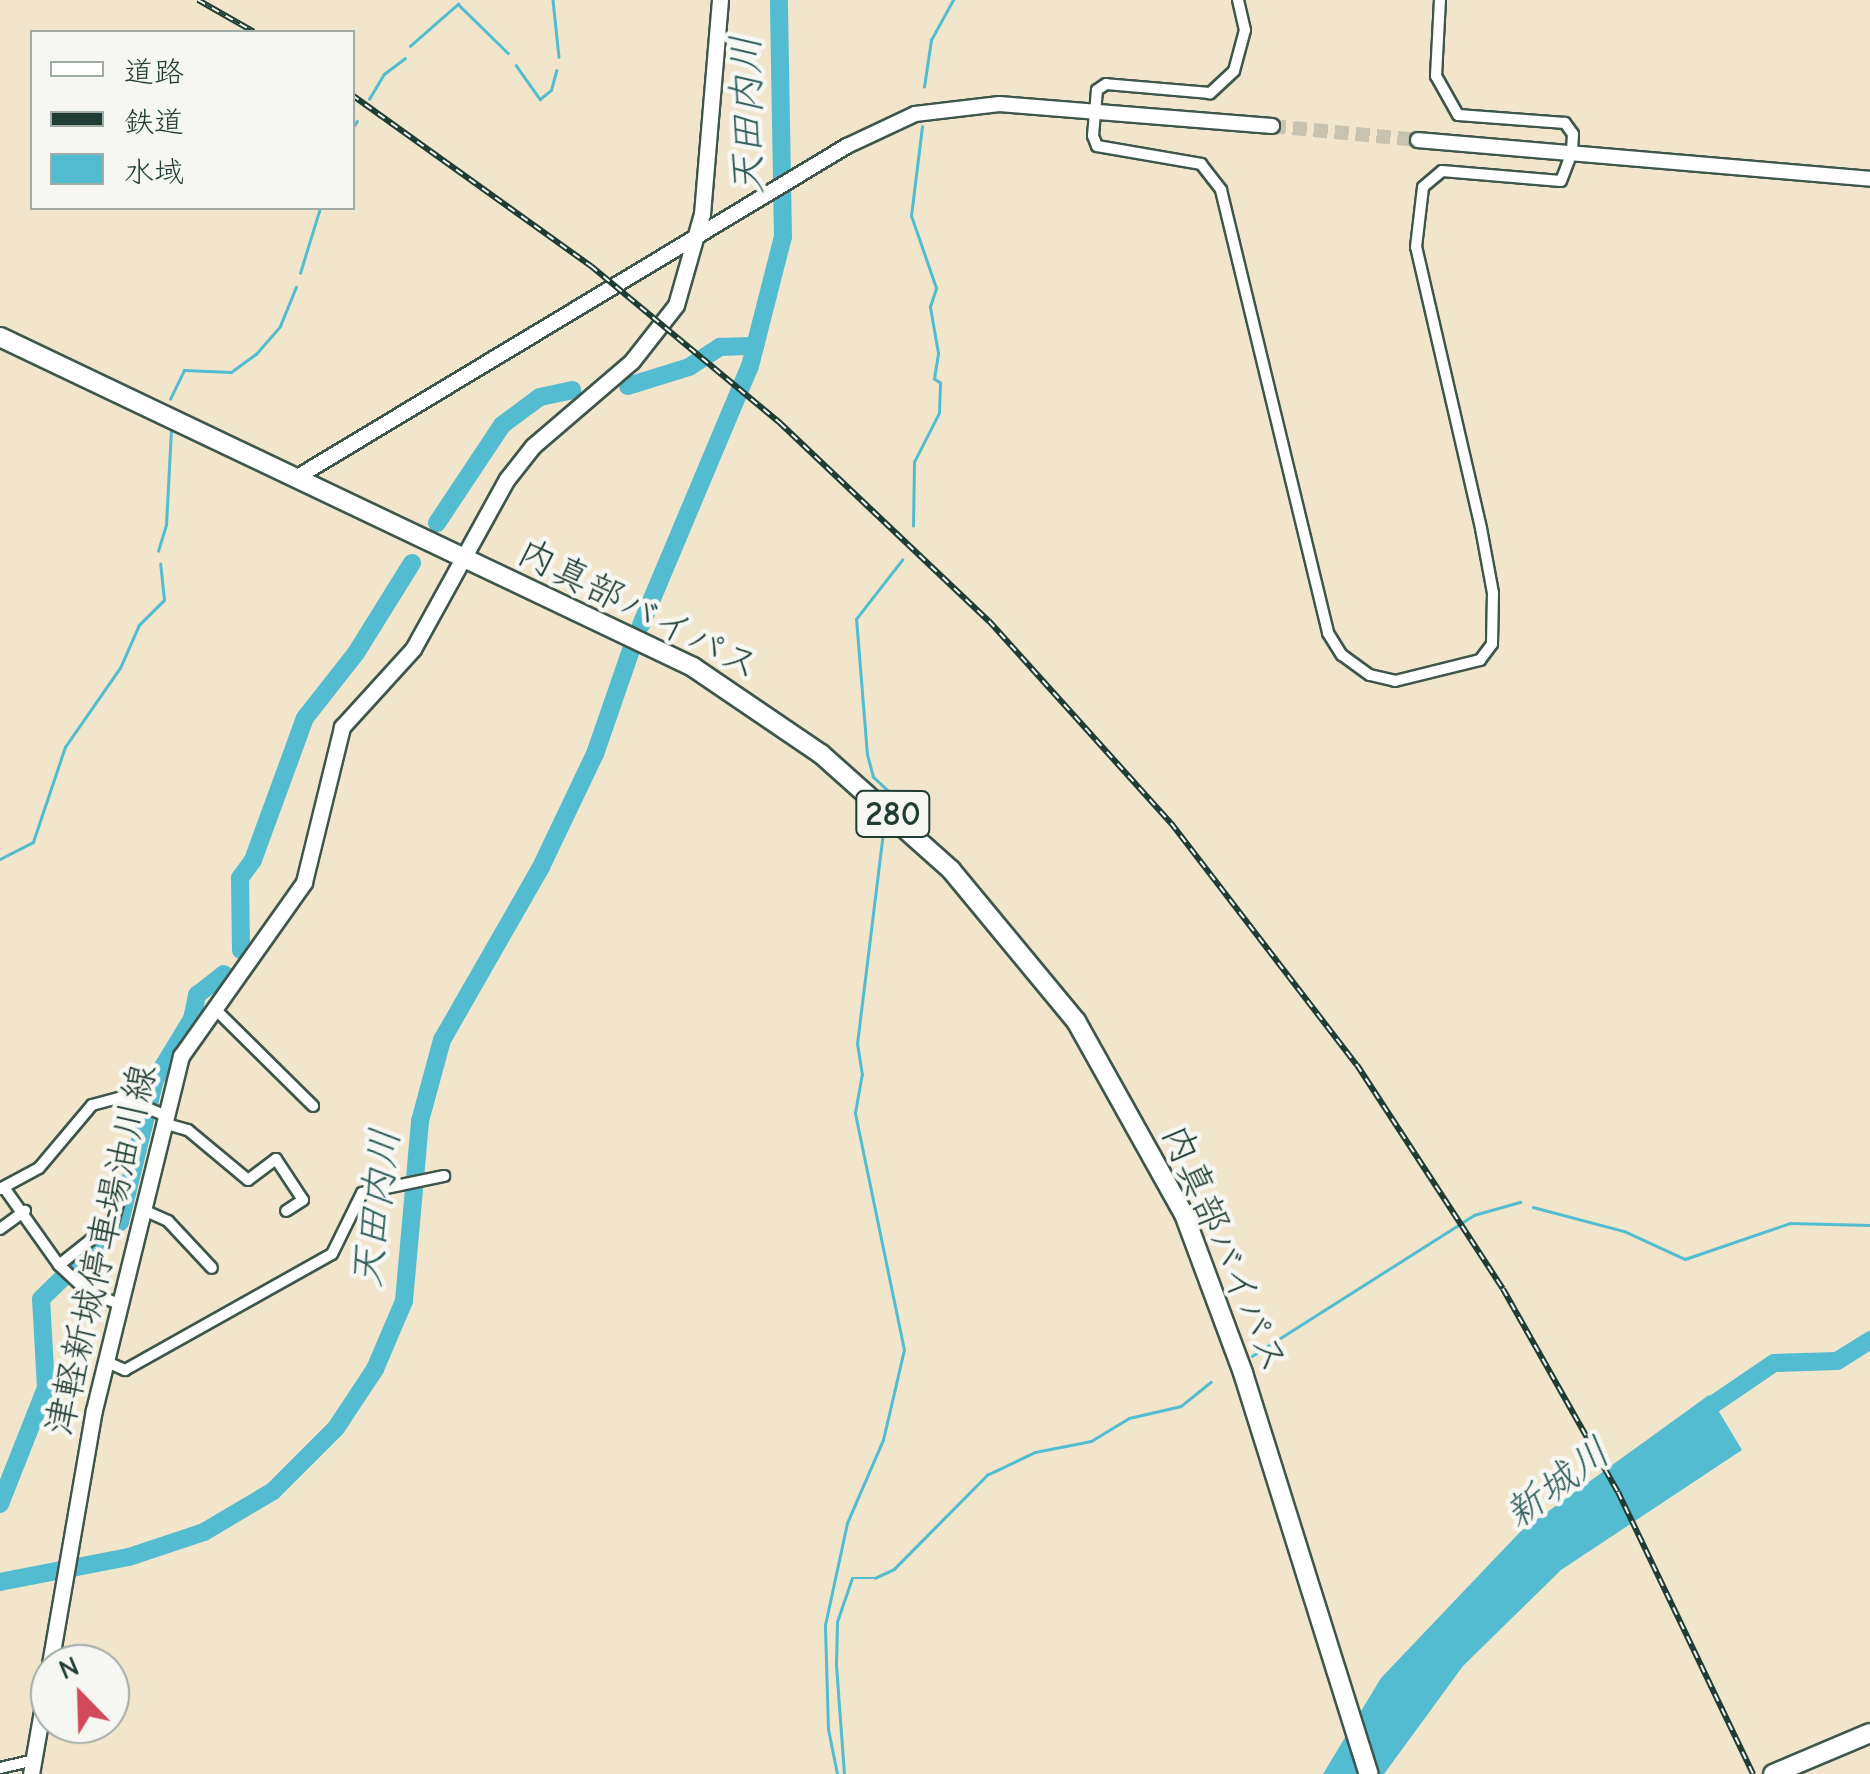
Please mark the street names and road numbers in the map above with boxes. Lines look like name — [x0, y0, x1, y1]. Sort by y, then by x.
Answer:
street label: 内真部バイパス — [509, 529, 767, 691]
road number: 280 — [853, 784, 933, 844]
street label: 津軽新城停車場油川線 — [37, 1060, 167, 1440]
street label: 内真部バイパス — [1151, 1118, 1297, 1380]

